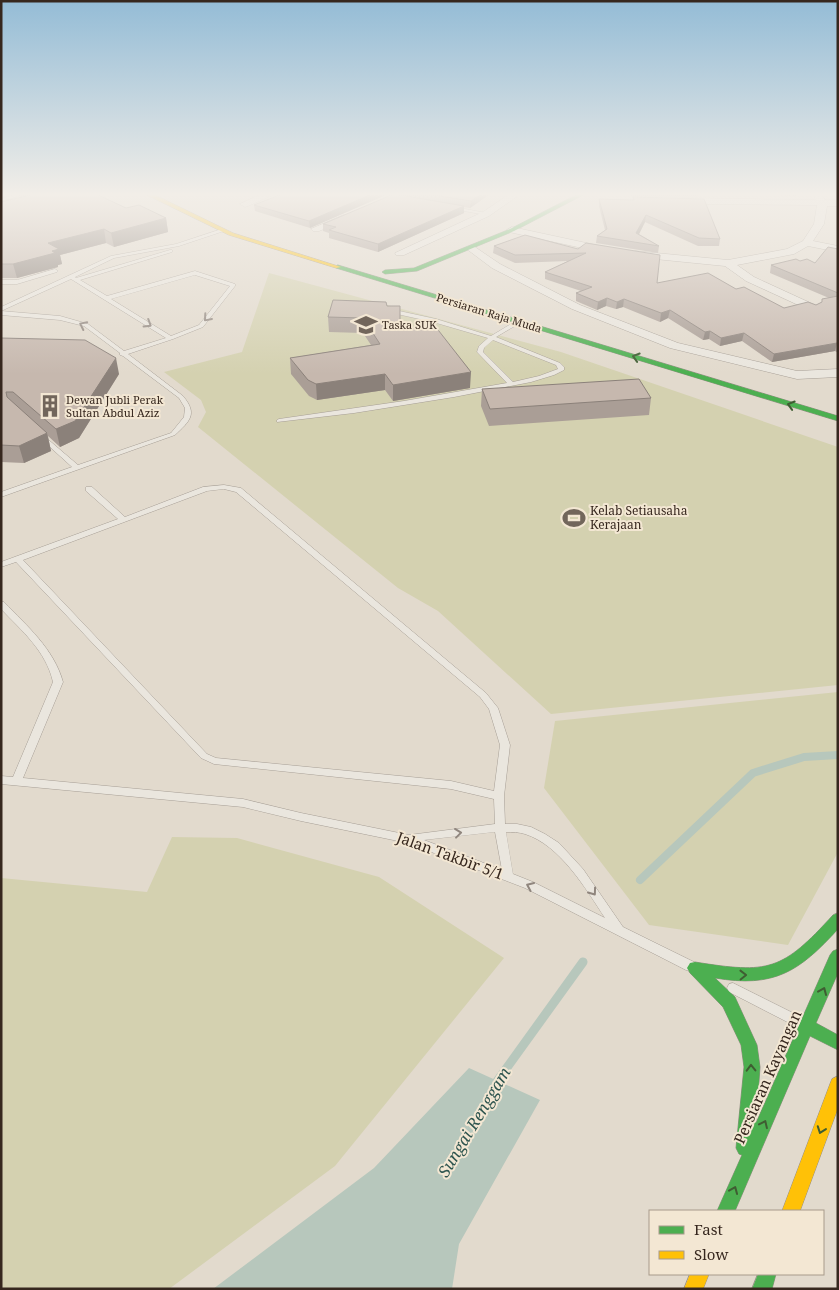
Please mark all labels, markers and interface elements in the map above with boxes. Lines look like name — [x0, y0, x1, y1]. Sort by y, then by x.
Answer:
street label: Persiaran Raja Muda — [435, 289, 544, 336]
one-way arrow — [204, 312, 213, 321]
school or university icon: Taska SUK — [353, 312, 379, 338]
place label: Taska SUK — [382, 317, 437, 332]
one-way arrow — [143, 318, 152, 328]
one-way arrow — [79, 321, 88, 331]
one-way arrow — [632, 353, 640, 363]
place label: Dewan Jubli Perak Sultan Abdul Aziz — [66, 392, 164, 420]
building icon: Dewan Jubli Perak Sultan Abdul Aziz — [37, 393, 63, 419]
one-way arrow — [787, 400, 796, 410]
place label: Kelab Setiausaha Kerajaan — [590, 502, 688, 533]
sports icon: Kelab Setiausaha Kerajaan — [561, 505, 587, 531]
street label: Jalan Takbir 5/1 — [393, 826, 507, 884]
one-way arrow — [454, 828, 462, 839]
one-way arrow — [526, 881, 535, 892]
one-way arrow — [587, 886, 596, 896]
one-way arrow — [740, 970, 747, 980]
one-way arrow — [816, 987, 827, 996]
street label: Persiaran Kayangan — [729, 1006, 806, 1147]
water label: Sungai Renggam — [432, 1062, 516, 1181]
one-way arrow — [746, 1063, 756, 1071]
one-way arrow — [757, 1120, 768, 1129]
one-way arrow — [817, 1125, 827, 1134]
one-way arrow — [728, 1186, 739, 1195]
legend — [649, 1210, 824, 1275]
text: Fast — [694, 1219, 723, 1239]
text: Slow — [694, 1244, 728, 1264]

